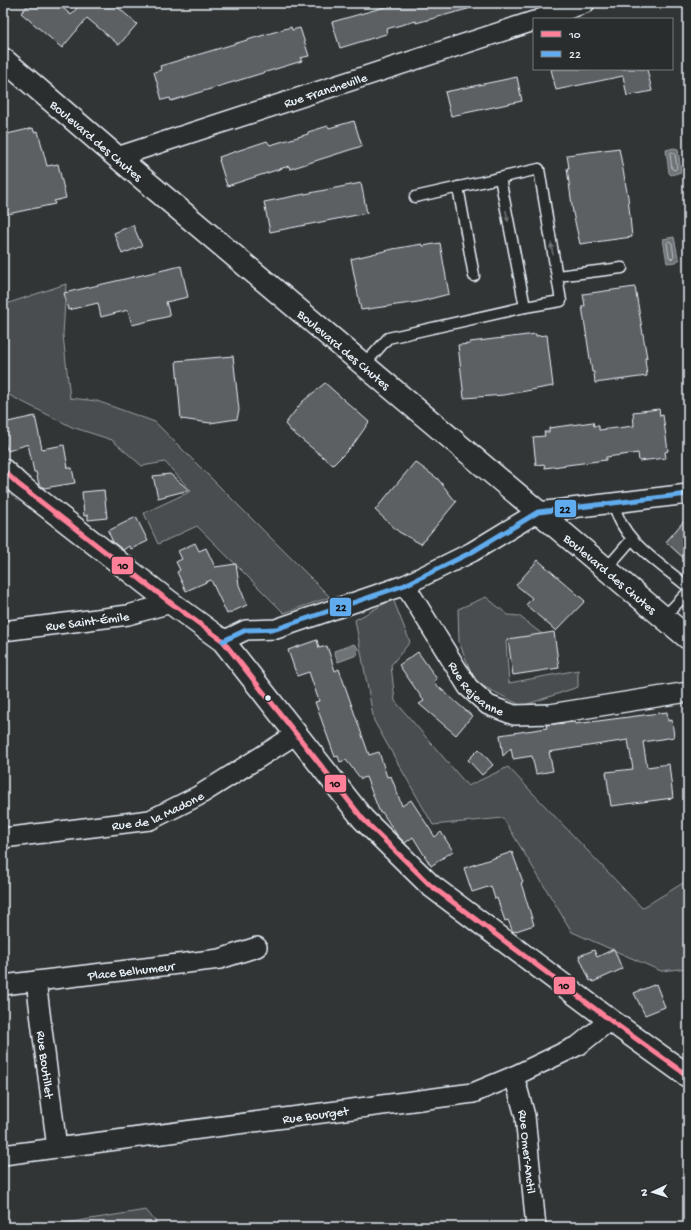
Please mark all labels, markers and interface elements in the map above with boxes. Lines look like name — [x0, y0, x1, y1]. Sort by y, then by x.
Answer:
legend — [533, 18, 673, 70]
text: 10 — [568, 29, 581, 43]
text: 22 — [569, 49, 581, 63]
street label: Rue Francheville — [283, 71, 370, 112]
street label: Boulevard des Chutes — [46, 97, 146, 186]
one-way arrow — [505, 210, 511, 222]
one-way arrow — [549, 243, 555, 255]
street label: Boulevard des Chutes — [293, 307, 393, 395]
line badge: 22 — [554, 499, 577, 518]
text: 22 — [560, 505, 571, 517]
street label: Boulevard des Chutes — [559, 531, 660, 619]
line badge: 10 — [111, 556, 134, 575]
text: 10 — [117, 561, 129, 573]
line badge: 22 — [329, 597, 352, 617]
text: 22 — [336, 603, 347, 615]
street label: Rue Saint-Émile — [45, 610, 131, 635]
street label: Rue Rejeanne — [444, 659, 506, 720]
unlabelled marker — [263, 693, 273, 703]
line badge: 10 — [324, 774, 347, 793]
text: 10 — [329, 779, 341, 791]
street label: Rue de la Madone — [111, 789, 208, 835]
street label: Place Belhumeur — [86, 959, 177, 985]
line badge: 10 — [553, 976, 576, 995]
text: 10 — [558, 981, 570, 993]
street label: Rue Boutillet — [32, 1030, 56, 1101]
street label: Rue Bourget — [282, 1104, 351, 1128]
street label: Rue Omer-Anctil — [514, 1108, 538, 1195]
north arrow — [633, 1172, 673, 1212]
text: N — [639, 1189, 651, 1197]

